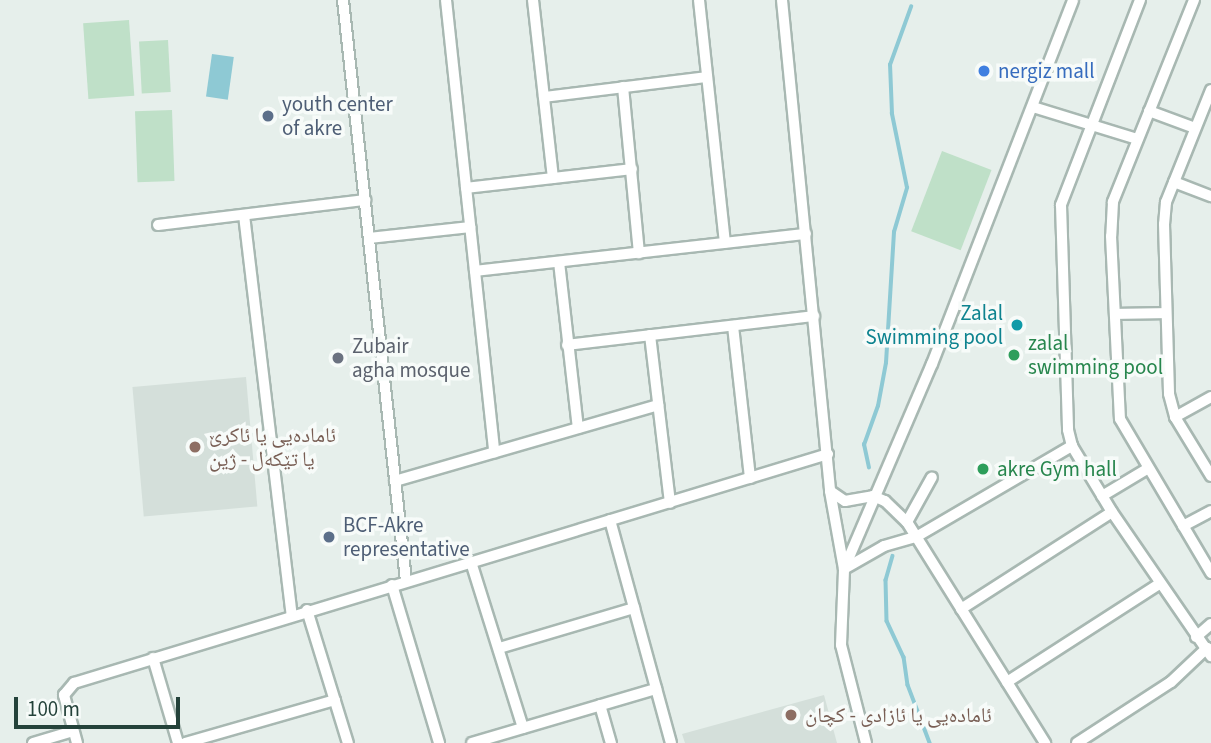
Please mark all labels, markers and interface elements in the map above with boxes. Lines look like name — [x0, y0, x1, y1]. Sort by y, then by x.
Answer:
place label: nergiz mall — [998, 58, 1095, 84]
marker: nergiz mall — [976, 63, 992, 79]
place label: youth center of akre — [282, 91, 393, 141]
marker: youth center of akre — [260, 108, 276, 124]
place label: Zalal Swimming pool — [865, 300, 1003, 350]
marker: Zalal Swimming pool — [1009, 317, 1025, 333]
place label: zalal swimming pool — [1028, 330, 1163, 380]
place label: Zubair agha mosque — [352, 333, 470, 383]
marker: zalal swimming pool — [1006, 347, 1022, 363]
marker: Zubair agha mosque — [330, 350, 346, 366]
place label: ئامادەیی یا ئاکرێ یا تێکەل - ژین — [209, 422, 336, 472]
marker: ئامادەیی یا ئاکرێ یا تێکەل - ژین — [187, 439, 203, 455]
place label: akre Gym hall — [997, 456, 1117, 482]
marker: akre Gym hall — [975, 461, 991, 477]
place label: BCF-Akre representative — [343, 512, 470, 562]
marker: BCF-Akre representative — [321, 529, 337, 545]
scale bar — [18, 684, 184, 728]
text: 100 m — [27, 694, 80, 724]
place label: ئامادەیی یا ئازادی - کچان — [805, 702, 992, 728]
marker: ئامادەیی یا ئازادی - کچان — [783, 707, 799, 723]

